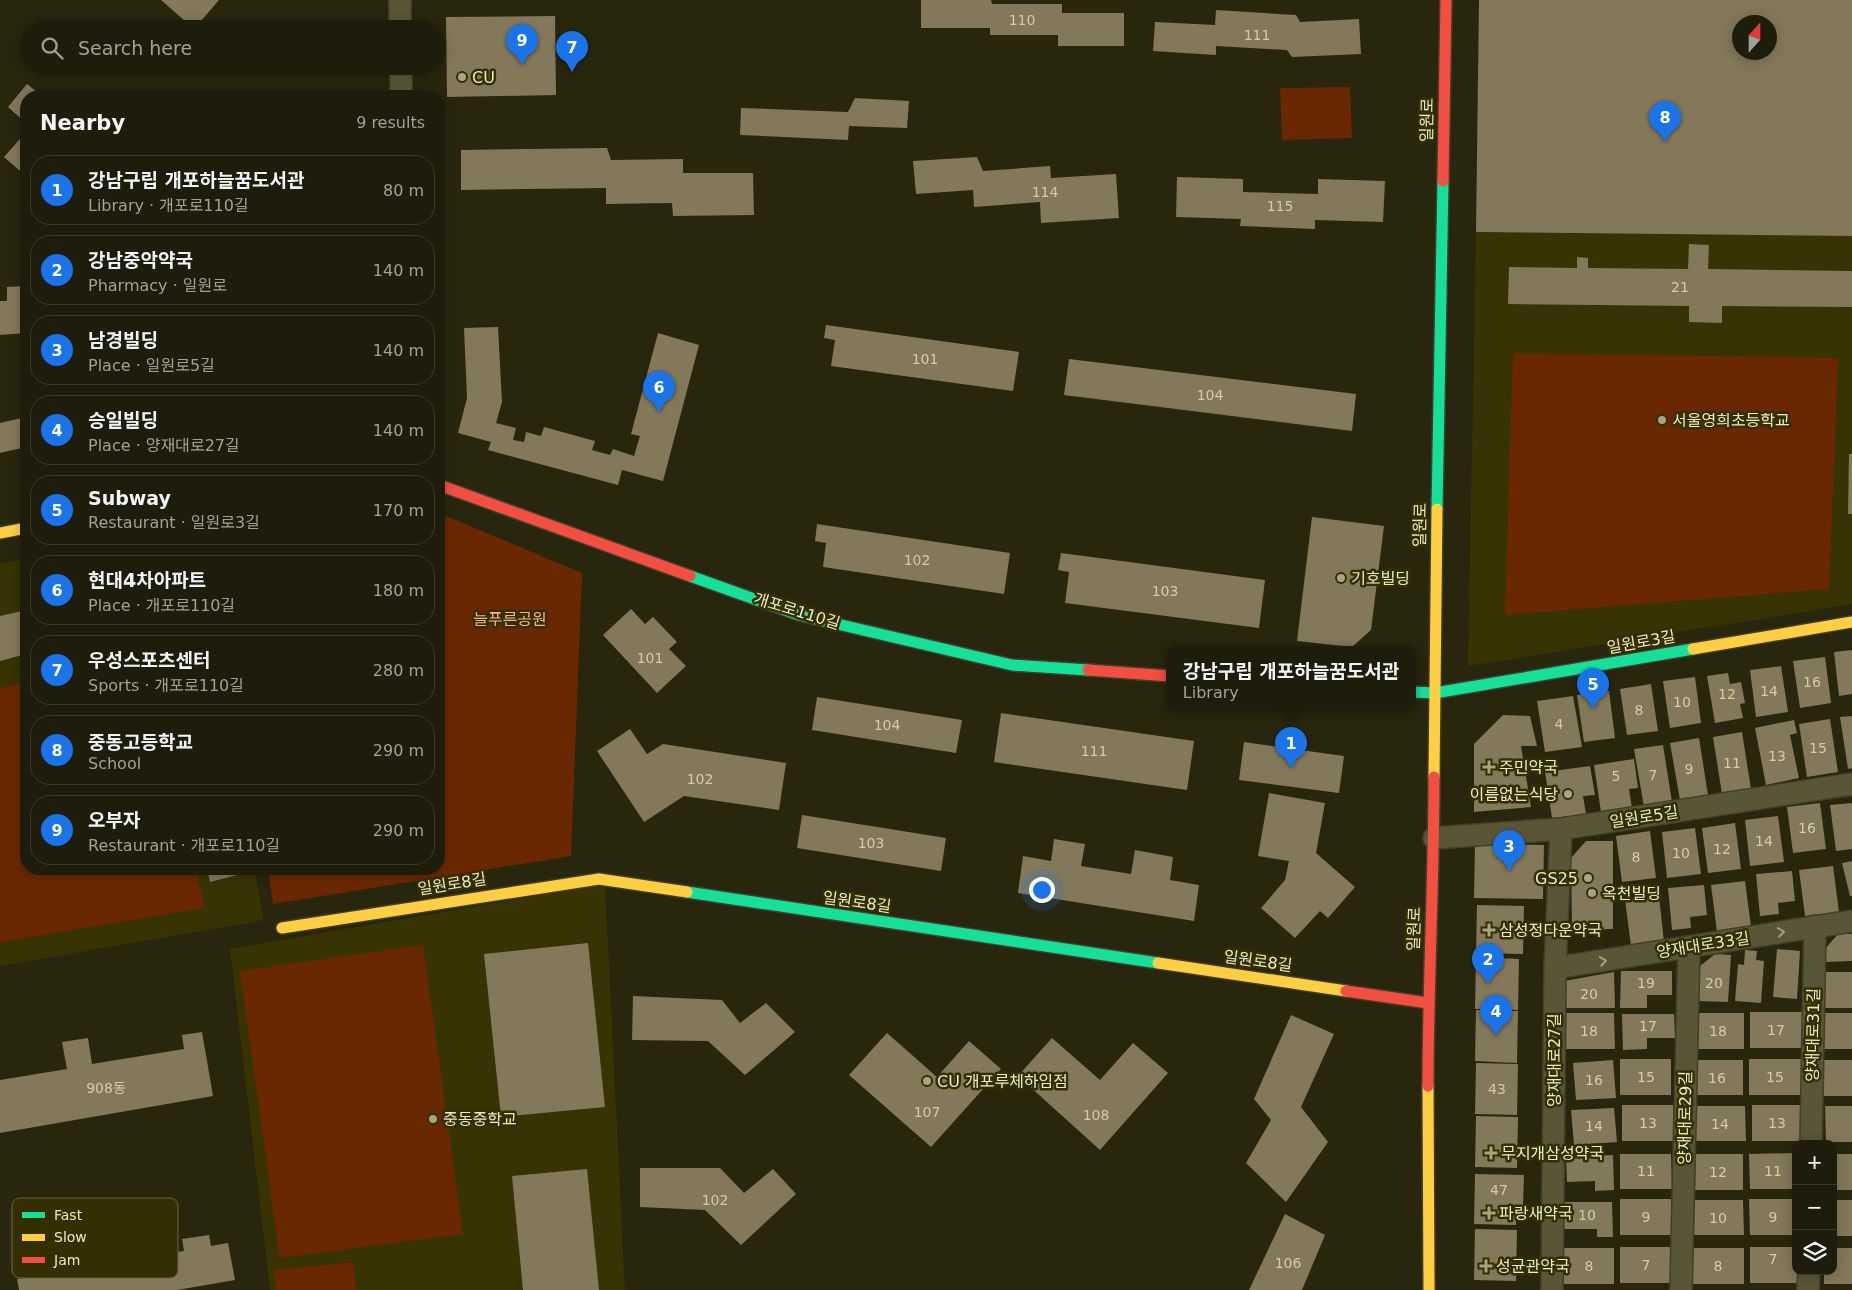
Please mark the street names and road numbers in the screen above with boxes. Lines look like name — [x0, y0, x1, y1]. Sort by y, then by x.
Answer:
street label: 일원로 — [1417, 97, 1437, 142]
street label: 일원로 — [1410, 502, 1430, 547]
street label: 개포로110길 — [751, 589, 843, 633]
street label: 일원로3길 — [1605, 627, 1677, 657]
street label: 일원로5길 — [1608, 802, 1680, 832]
street label: 일원로8길 — [416, 869, 488, 899]
street label: 일원로8길 — [821, 888, 893, 916]
street label: 일원로 — [1404, 906, 1424, 951]
street label: 양재대로33길 — [1655, 928, 1751, 962]
street label: 일원로8길 — [1222, 947, 1294, 975]
street label: 양재대로31길 — [1803, 988, 1823, 1082]
street label: 양재대로27길 — [1545, 1013, 1564, 1107]
street label: 양재대로29길 — [1675, 1071, 1695, 1165]

